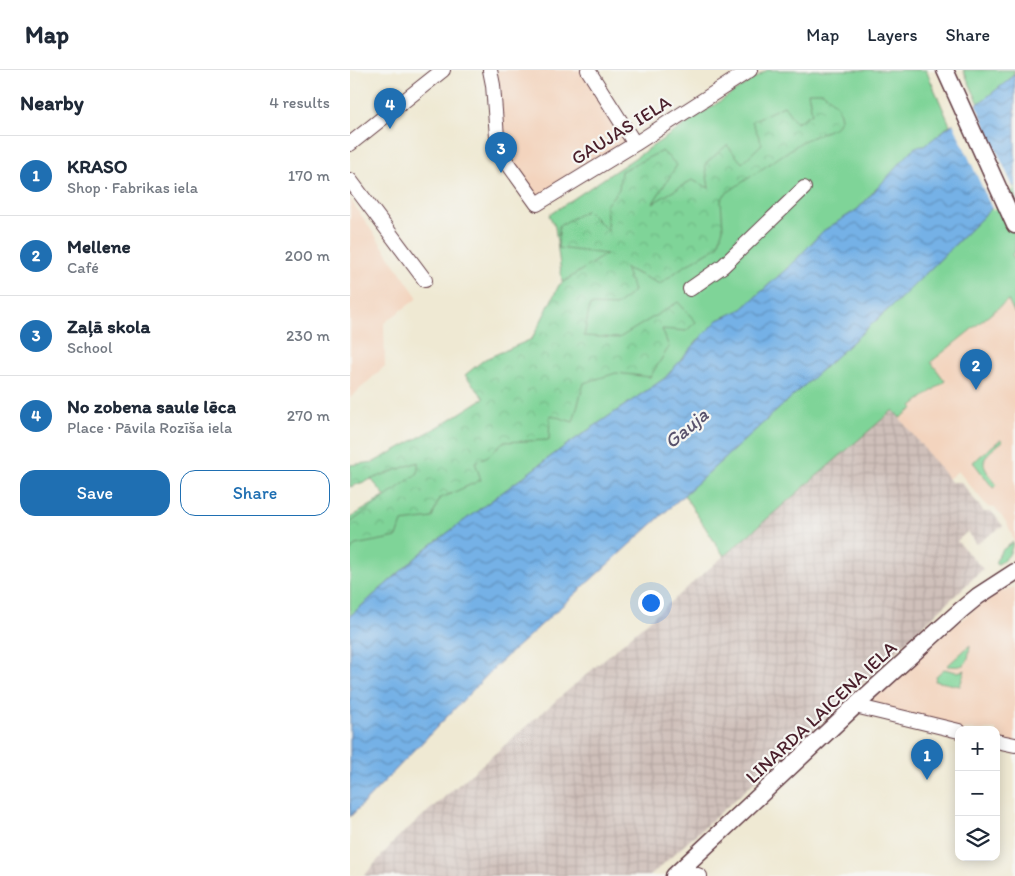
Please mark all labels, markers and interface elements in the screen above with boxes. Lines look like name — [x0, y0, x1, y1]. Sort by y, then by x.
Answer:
text: Map — [25, 20, 69, 49]
text: Map — [806, 24, 839, 46]
text: Layers — [867, 24, 917, 46]
text: Share — [945, 24, 990, 46]
pin: 4 — [374, 88, 406, 129]
text: Nearby — [20, 90, 84, 115]
street label: GAUJAS IELA — [567, 90, 675, 170]
text: 4 results — [269, 93, 330, 112]
pin: 3 — [485, 132, 517, 173]
text: KRASO — [67, 155, 127, 178]
text: 1 — [32, 166, 40, 185]
text: 170 m — [288, 166, 330, 185]
text: Shop · Fabrikas iela — [67, 178, 198, 197]
text: Mellene — [67, 235, 131, 258]
text: 2 — [32, 246, 40, 265]
text: 200 m — [285, 246, 330, 265]
text: Café — [67, 258, 99, 277]
text: Zaļā skola — [67, 315, 150, 338]
text: 3 — [32, 326, 40, 345]
text: 230 m — [286, 326, 330, 345]
text: School — [67, 338, 113, 357]
pin: 2 — [960, 349, 992, 390]
text: No zobena saule lēca — [67, 395, 236, 418]
water label: Gauja — [659, 402, 714, 453]
text: 4 — [31, 406, 41, 425]
text: 270 m — [287, 406, 330, 425]
text: Place · Pāvila Rozīša iela — [67, 418, 232, 437]
button: Save — [20, 470, 170, 516]
button: Share — [180, 470, 330, 516]
your location — [638, 590, 664, 616]
street label: LINARDA LAICENA IELA — [741, 636, 901, 788]
map controls — [955, 726, 1000, 861]
button: + — [955, 726, 1000, 771]
pin: 1 — [911, 739, 943, 780]
button: − — [955, 771, 1000, 816]
button: layers — [955, 816, 1000, 861]

